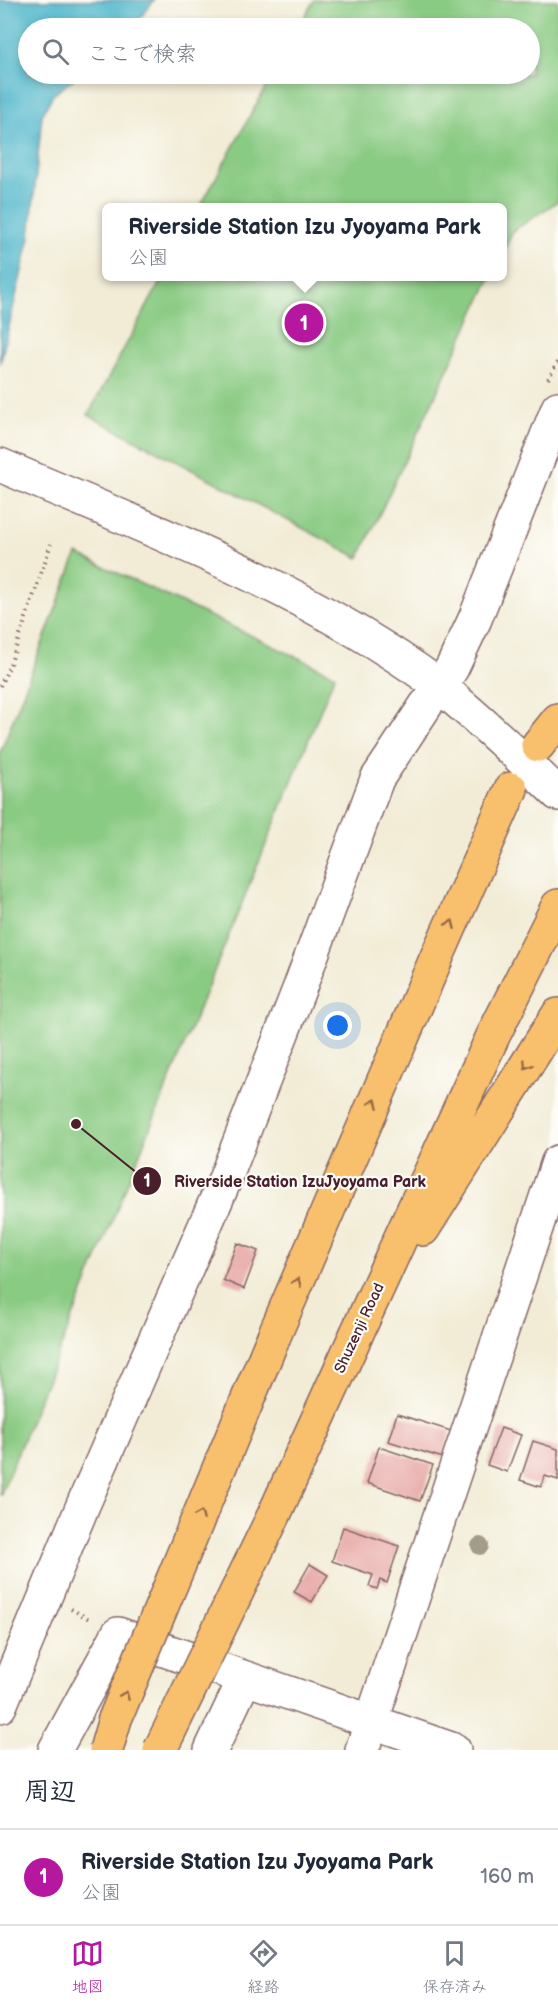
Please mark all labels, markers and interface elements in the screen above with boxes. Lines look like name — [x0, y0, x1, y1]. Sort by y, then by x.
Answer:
search box — [18, 18, 540, 84]
icon: search — [39, 35, 72, 68]
text: ここで検索 — [87, 41, 197, 68]
popup — [102, 203, 507, 281]
text: Riverside Station Izu Jyoyama Park — [128, 214, 481, 241]
text: 公園 — [128, 246, 168, 270]
pin: 1 — [284, 300, 324, 346]
one-way arrow — [444, 919, 456, 930]
your location — [323, 1011, 352, 1040]
one-way arrow — [523, 1058, 534, 1069]
one-way arrow — [367, 1098, 379, 1109]
callout: Riverside Station IzuJyoyama Park — [132, 1164, 438, 1198]
text: 1 — [143, 1171, 151, 1192]
text: Riverside Station IzuJyoyama Park — [174, 1173, 427, 1192]
one-way arrow — [290, 1277, 302, 1288]
street label: Shuzenji Road — [330, 1280, 389, 1376]
one-way arrow — [193, 1510, 205, 1521]
one-way arrow — [118, 1690, 130, 1701]
text: 周辺 — [24, 1777, 76, 1808]
text: Riverside Station Izu Jyoyama Park — [81, 1849, 433, 1876]
text: 1 — [39, 1865, 48, 1889]
text: 160 m — [480, 1865, 534, 1889]
text: 公園 — [81, 1881, 121, 1905]
tab: 地図 — [71, 1937, 104, 1997]
tab: 経路 — [247, 1937, 280, 1997]
tab: 保存済み — [423, 1937, 487, 1997]

